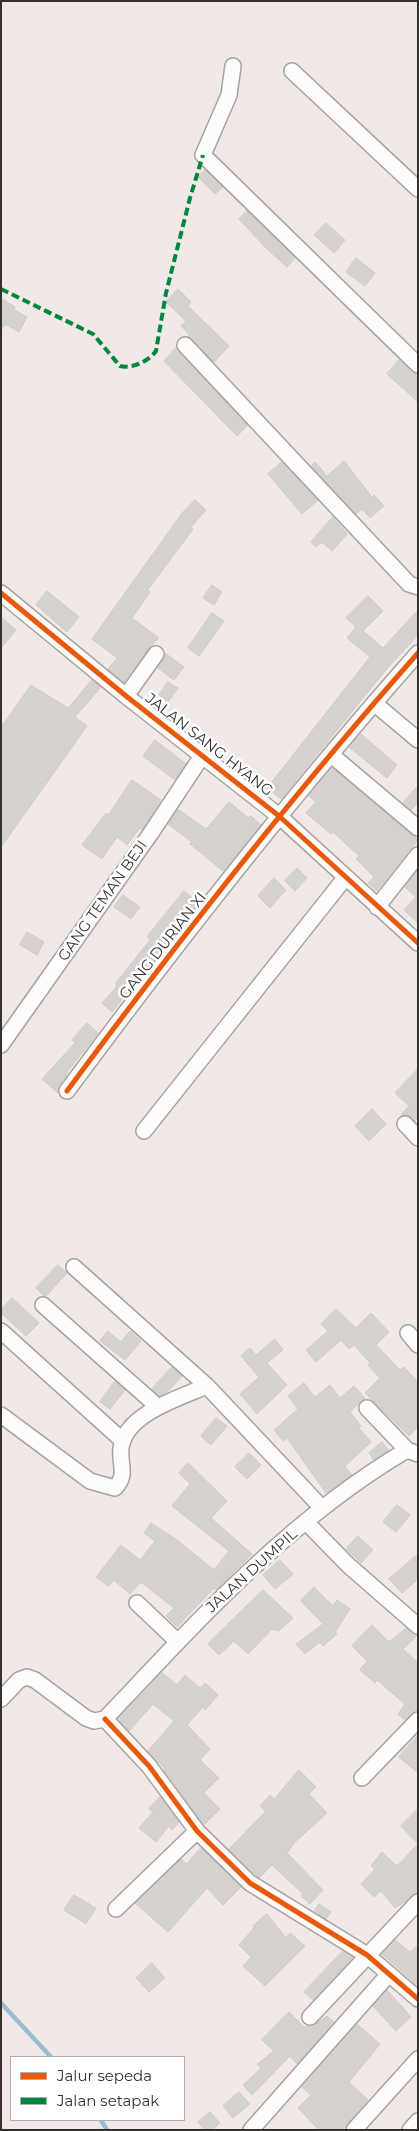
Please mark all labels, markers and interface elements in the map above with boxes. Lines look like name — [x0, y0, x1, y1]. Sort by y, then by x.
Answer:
street label: JALAN SANG HYANG — [142, 690, 276, 800]
street label: GANG TEMAN BEJI — [55, 837, 151, 965]
street label: GANG DURIAN XI — [116, 889, 210, 1003]
street label: JALAN DUMPIL — [203, 1525, 301, 1617]
legend — [10, 2056, 185, 2121]
text: Jalur sepeda — [57, 2066, 152, 2085]
text: Jalan setapak — [57, 2091, 159, 2110]

